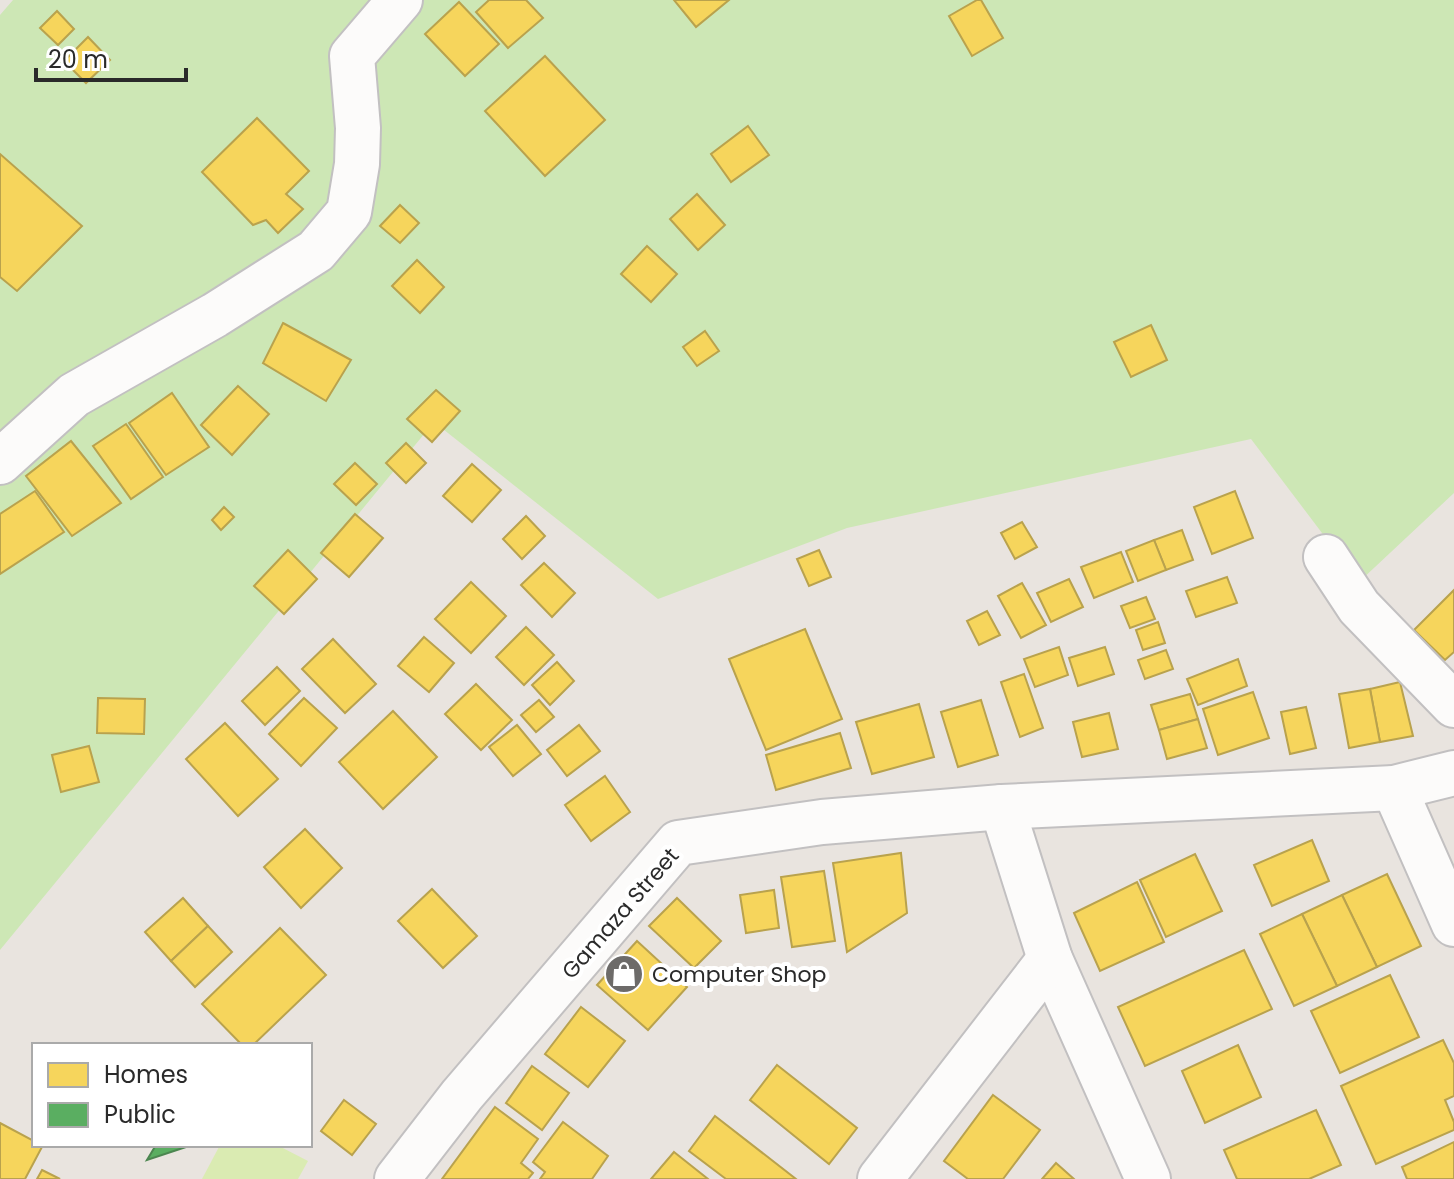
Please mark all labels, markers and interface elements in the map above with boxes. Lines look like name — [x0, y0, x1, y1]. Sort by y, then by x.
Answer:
scale bar — [36, 32, 186, 82]
text: 20 m — [48, 43, 108, 76]
street label: Gamaza Street — [555, 841, 686, 986]
shop icon: Computer Shop — [603, 953, 645, 995]
place label: Computer Shop — [652, 959, 826, 990]
legend — [32, 1043, 312, 1147]
text: Homes — [104, 1058, 188, 1091]
text: Public — [104, 1098, 176, 1131]

